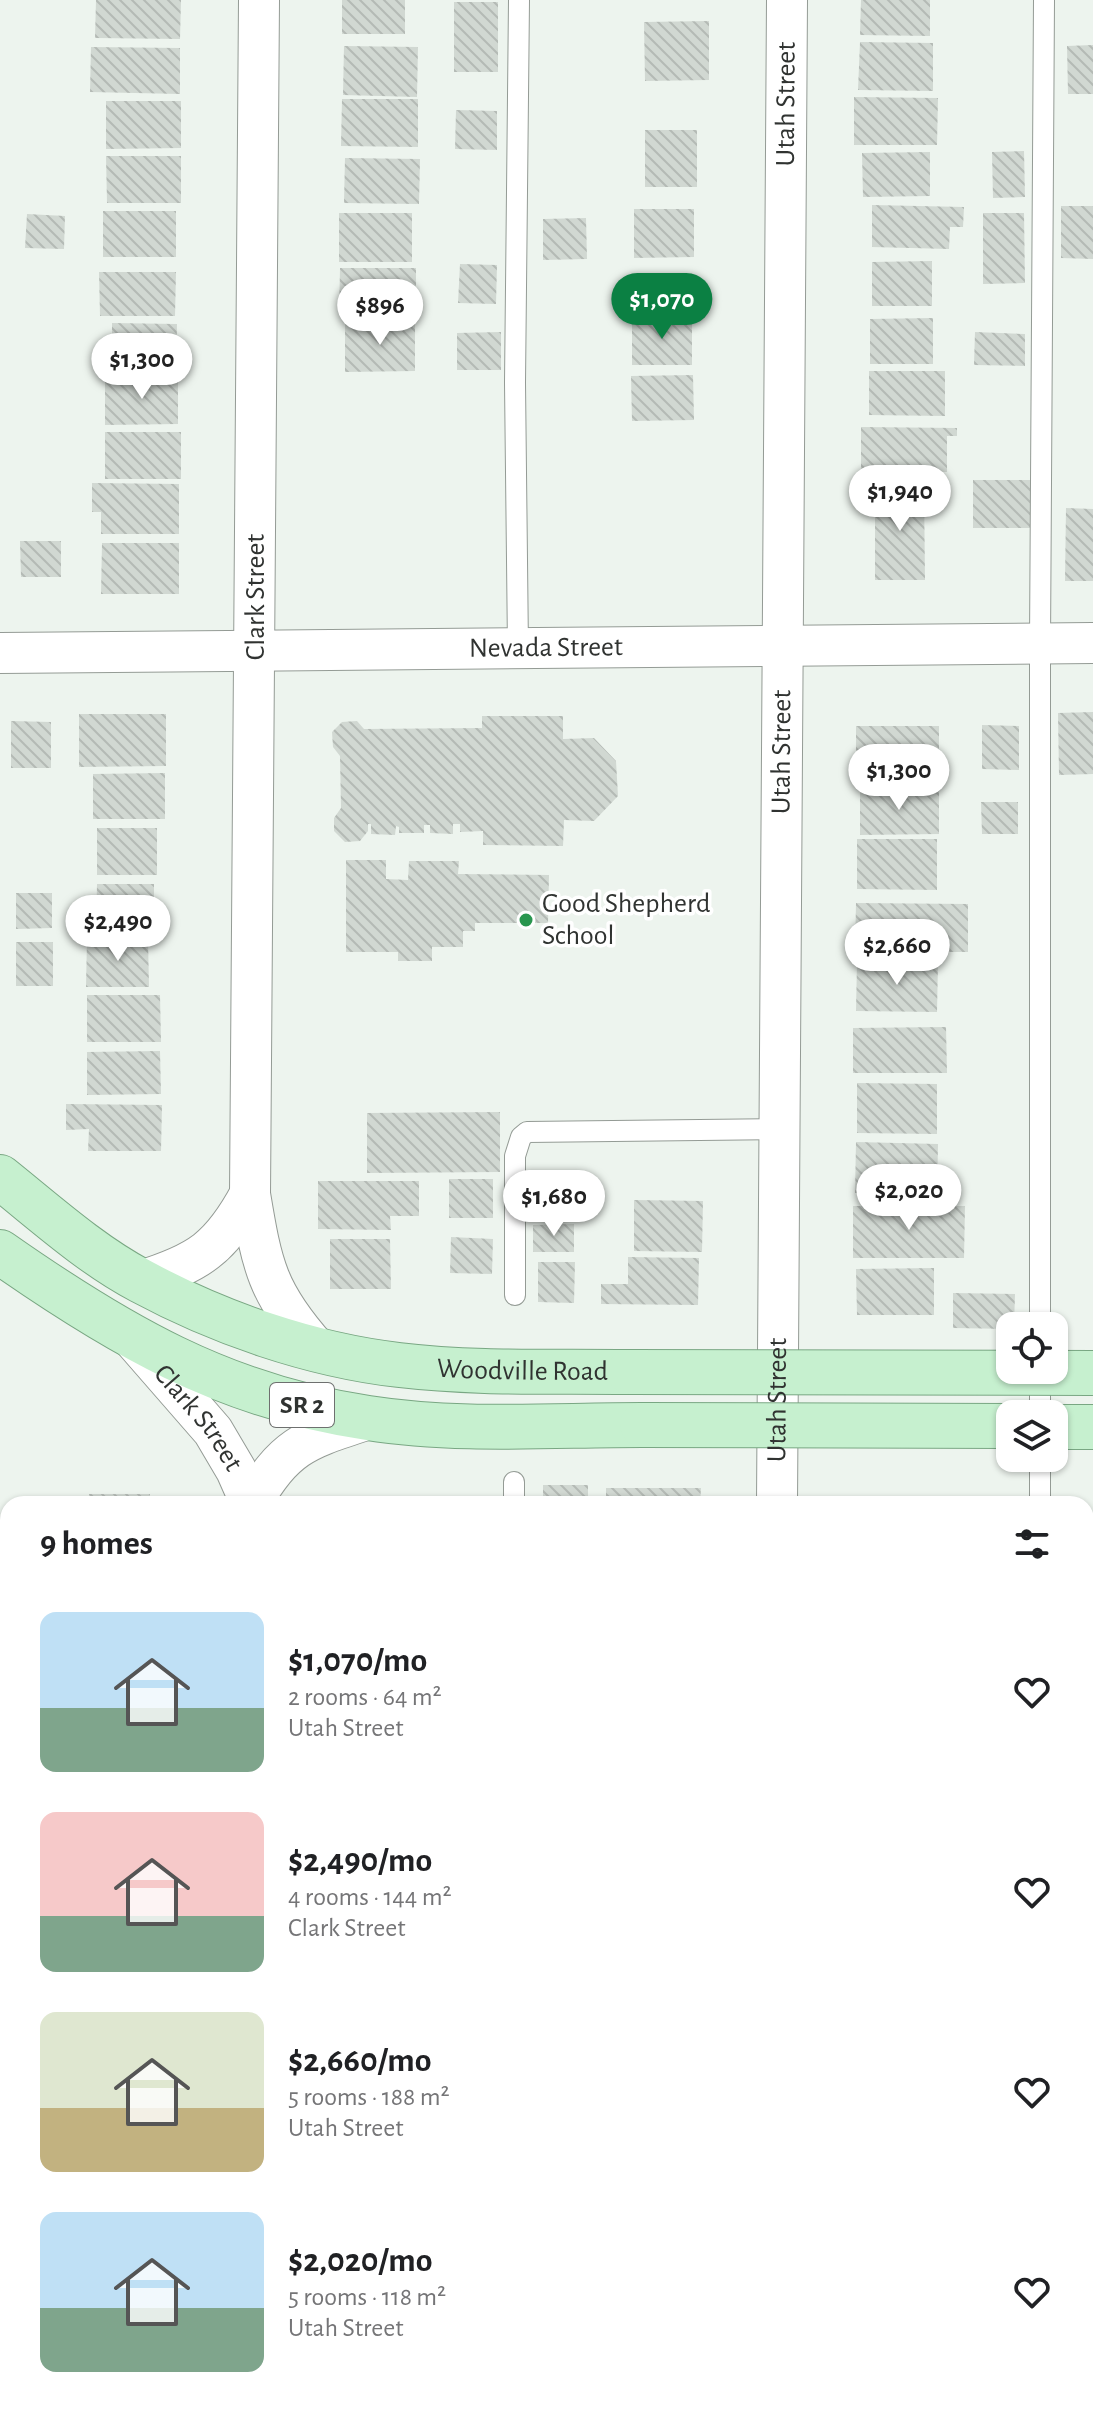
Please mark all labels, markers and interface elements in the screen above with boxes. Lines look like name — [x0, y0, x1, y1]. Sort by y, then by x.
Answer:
street label: Utah Street — [772, 42, 801, 166]
pin: $1,070 — [597, 273, 727, 341]
pin: $896 — [333, 279, 427, 347]
text: $1,070 — [629, 286, 695, 312]
text: $896 — [355, 292, 405, 318]
pin: $1,300 — [77, 333, 207, 401]
text: $1,300 — [109, 346, 175, 372]
pin: $1,940 — [835, 465, 965, 533]
text: $1,940 — [867, 478, 933, 504]
street label: Clark Street — [242, 534, 270, 660]
street label: Nevada Street — [469, 633, 623, 663]
street label: Utah Street — [768, 690, 796, 814]
pin: $1,300 — [834, 744, 964, 812]
text: $1,300 — [866, 757, 932, 783]
place label: Good Shepherd School — [542, 890, 711, 950]
pin: $2,490 — [53, 895, 183, 963]
text: $2,490 — [83, 908, 153, 934]
marker: Good Shepherd School — [517, 911, 535, 929]
pin: $2,660 — [832, 919, 962, 987]
text: $2,660 — [863, 932, 931, 958]
pin: $2,020 — [844, 1164, 974, 1232]
pin: $1,680 — [489, 1170, 619, 1238]
text: $2,020 — [874, 1177, 944, 1203]
text: $1,680 — [521, 1183, 587, 1209]
map controls — [996, 1312, 1068, 1472]
button: locate — [996, 1312, 1068, 1384]
street label: Utah Street — [763, 1338, 792, 1462]
street label: Woodville Road — [436, 1355, 608, 1386]
street label: Clark Street — [148, 1359, 247, 1476]
road number: SR 2 — [270, 1383, 334, 1427]
button: layers — [996, 1400, 1068, 1472]
icon: filters — [1010, 1522, 1054, 1566]
text: 9 homes — [40, 1527, 153, 1561]
icon: home — [104, 1644, 200, 1740]
text: $1,070/mo — [288, 1644, 427, 1678]
icon: heart — [1010, 1670, 1054, 1714]
text: 2 rooms · 64 m² — [288, 1684, 442, 1710]
text: Utah Street — [288, 1715, 404, 1741]
icon: home — [104, 1844, 200, 1940]
text: $2,490/mo — [288, 1844, 432, 1878]
icon: heart — [1010, 1870, 1054, 1914]
text: 4 rooms · 144 m² — [288, 1884, 452, 1910]
text: Clark Street — [288, 1915, 405, 1941]
icon: home — [104, 2044, 200, 2140]
text: $2,660/mo — [288, 2044, 432, 2078]
icon: heart — [1010, 2070, 1054, 2114]
text: 5 rooms · 188 m² — [288, 2084, 450, 2110]
text: Utah Street — [288, 2115, 404, 2141]
icon: home — [104, 2244, 200, 2340]
text: $2,020/mo — [288, 2244, 432, 2278]
icon: heart — [1010, 2270, 1054, 2314]
text: 5 rooms · 118 m² — [288, 2284, 446, 2310]
text: Utah Street — [288, 2315, 404, 2341]

